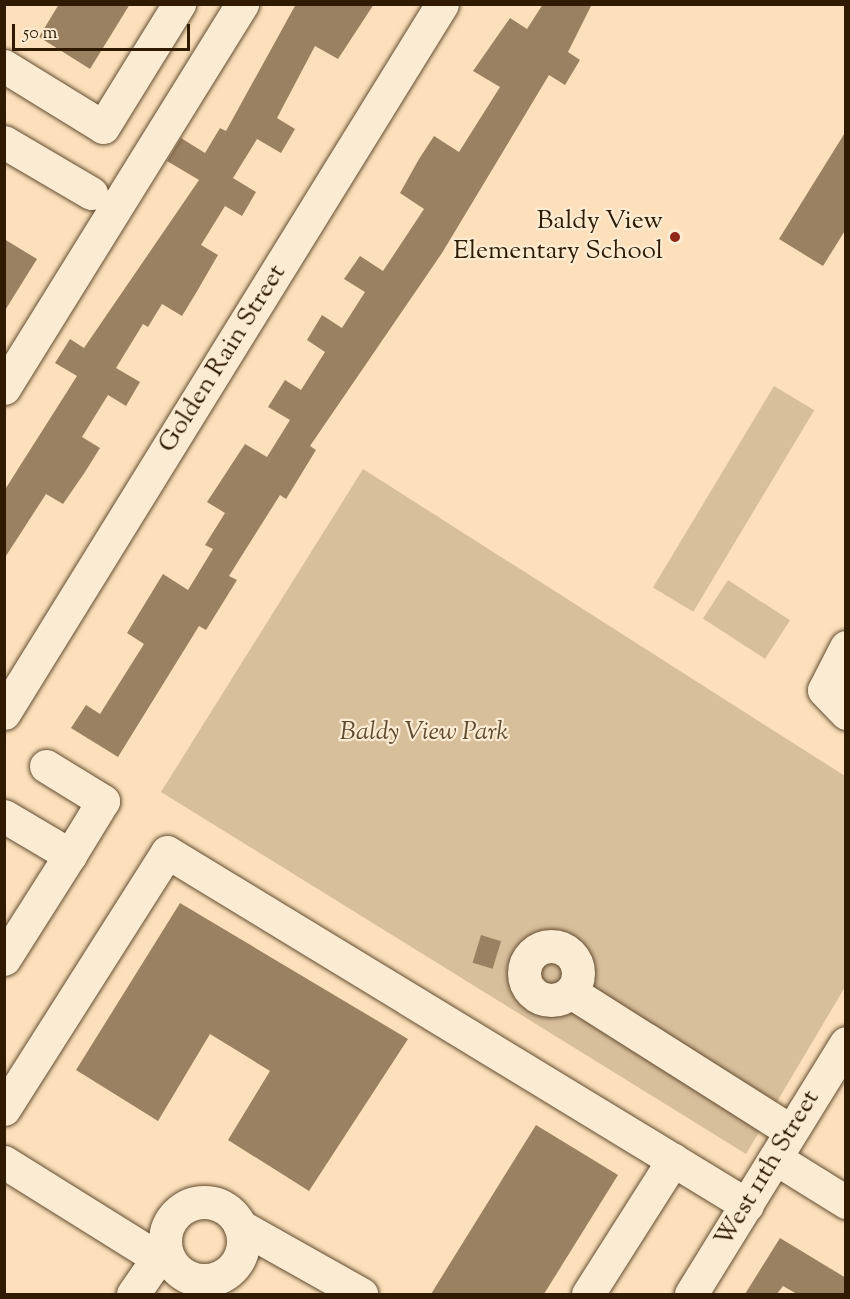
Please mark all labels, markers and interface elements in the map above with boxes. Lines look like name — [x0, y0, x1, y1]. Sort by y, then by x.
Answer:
scale bar — [15, 12, 194, 50]
text: 50 m — [23, 21, 57, 47]
place label: Baldy View Elementary School — [453, 206, 663, 268]
marker: Baldy View Elementary School — [668, 230, 682, 244]
street label: Golden Rain Street — [153, 259, 293, 459]
park label: Baldy View Park — [340, 717, 508, 749]
street label: West 11th Street — [709, 1085, 827, 1253]

